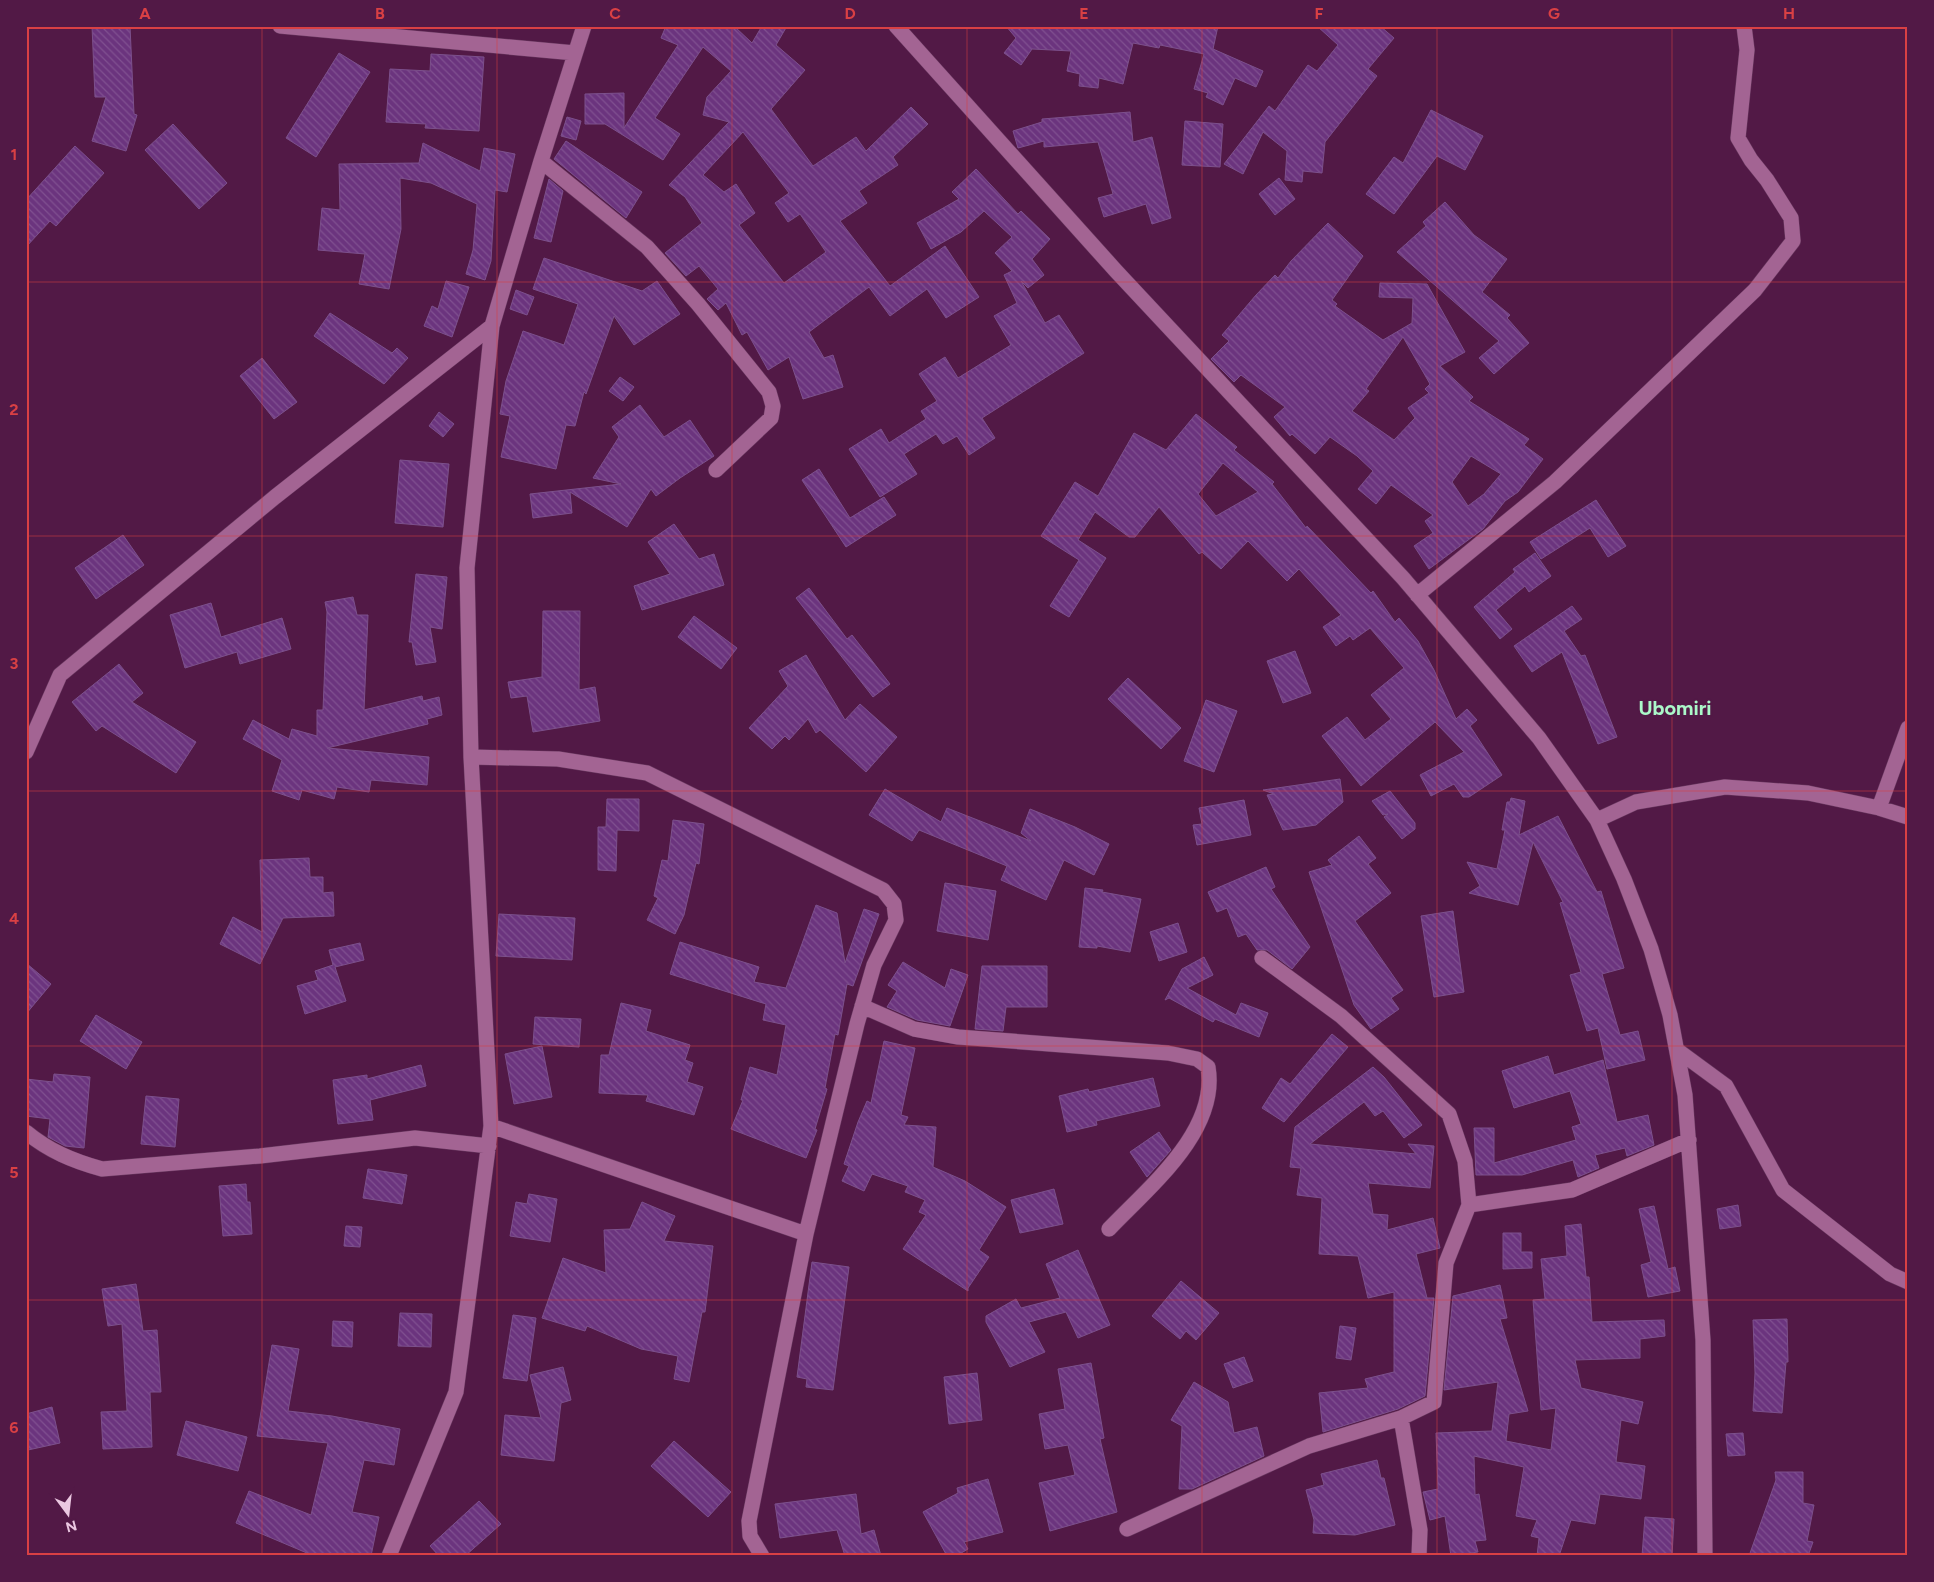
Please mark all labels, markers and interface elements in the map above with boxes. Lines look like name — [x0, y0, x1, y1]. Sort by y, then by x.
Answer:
text: A — [139, 4, 151, 23]
text: B — [375, 4, 385, 23]
text: C — [609, 4, 621, 23]
text: D — [844, 4, 856, 23]
text: E — [1079, 4, 1089, 23]
text: F — [1315, 4, 1324, 23]
text: G — [1548, 4, 1560, 23]
text: H — [1783, 4, 1795, 23]
text: 1 — [11, 145, 17, 164]
text: 2 — [9, 400, 19, 419]
text: 3 — [10, 654, 19, 673]
district label: Ubomiri — [1638, 696, 1712, 720]
text: 4 — [9, 909, 19, 928]
text: 5 — [9, 1163, 19, 1182]
text: 6 — [9, 1418, 19, 1437]
north arrow — [42, 1490, 92, 1540]
text: N — [64, 1516, 79, 1536]

